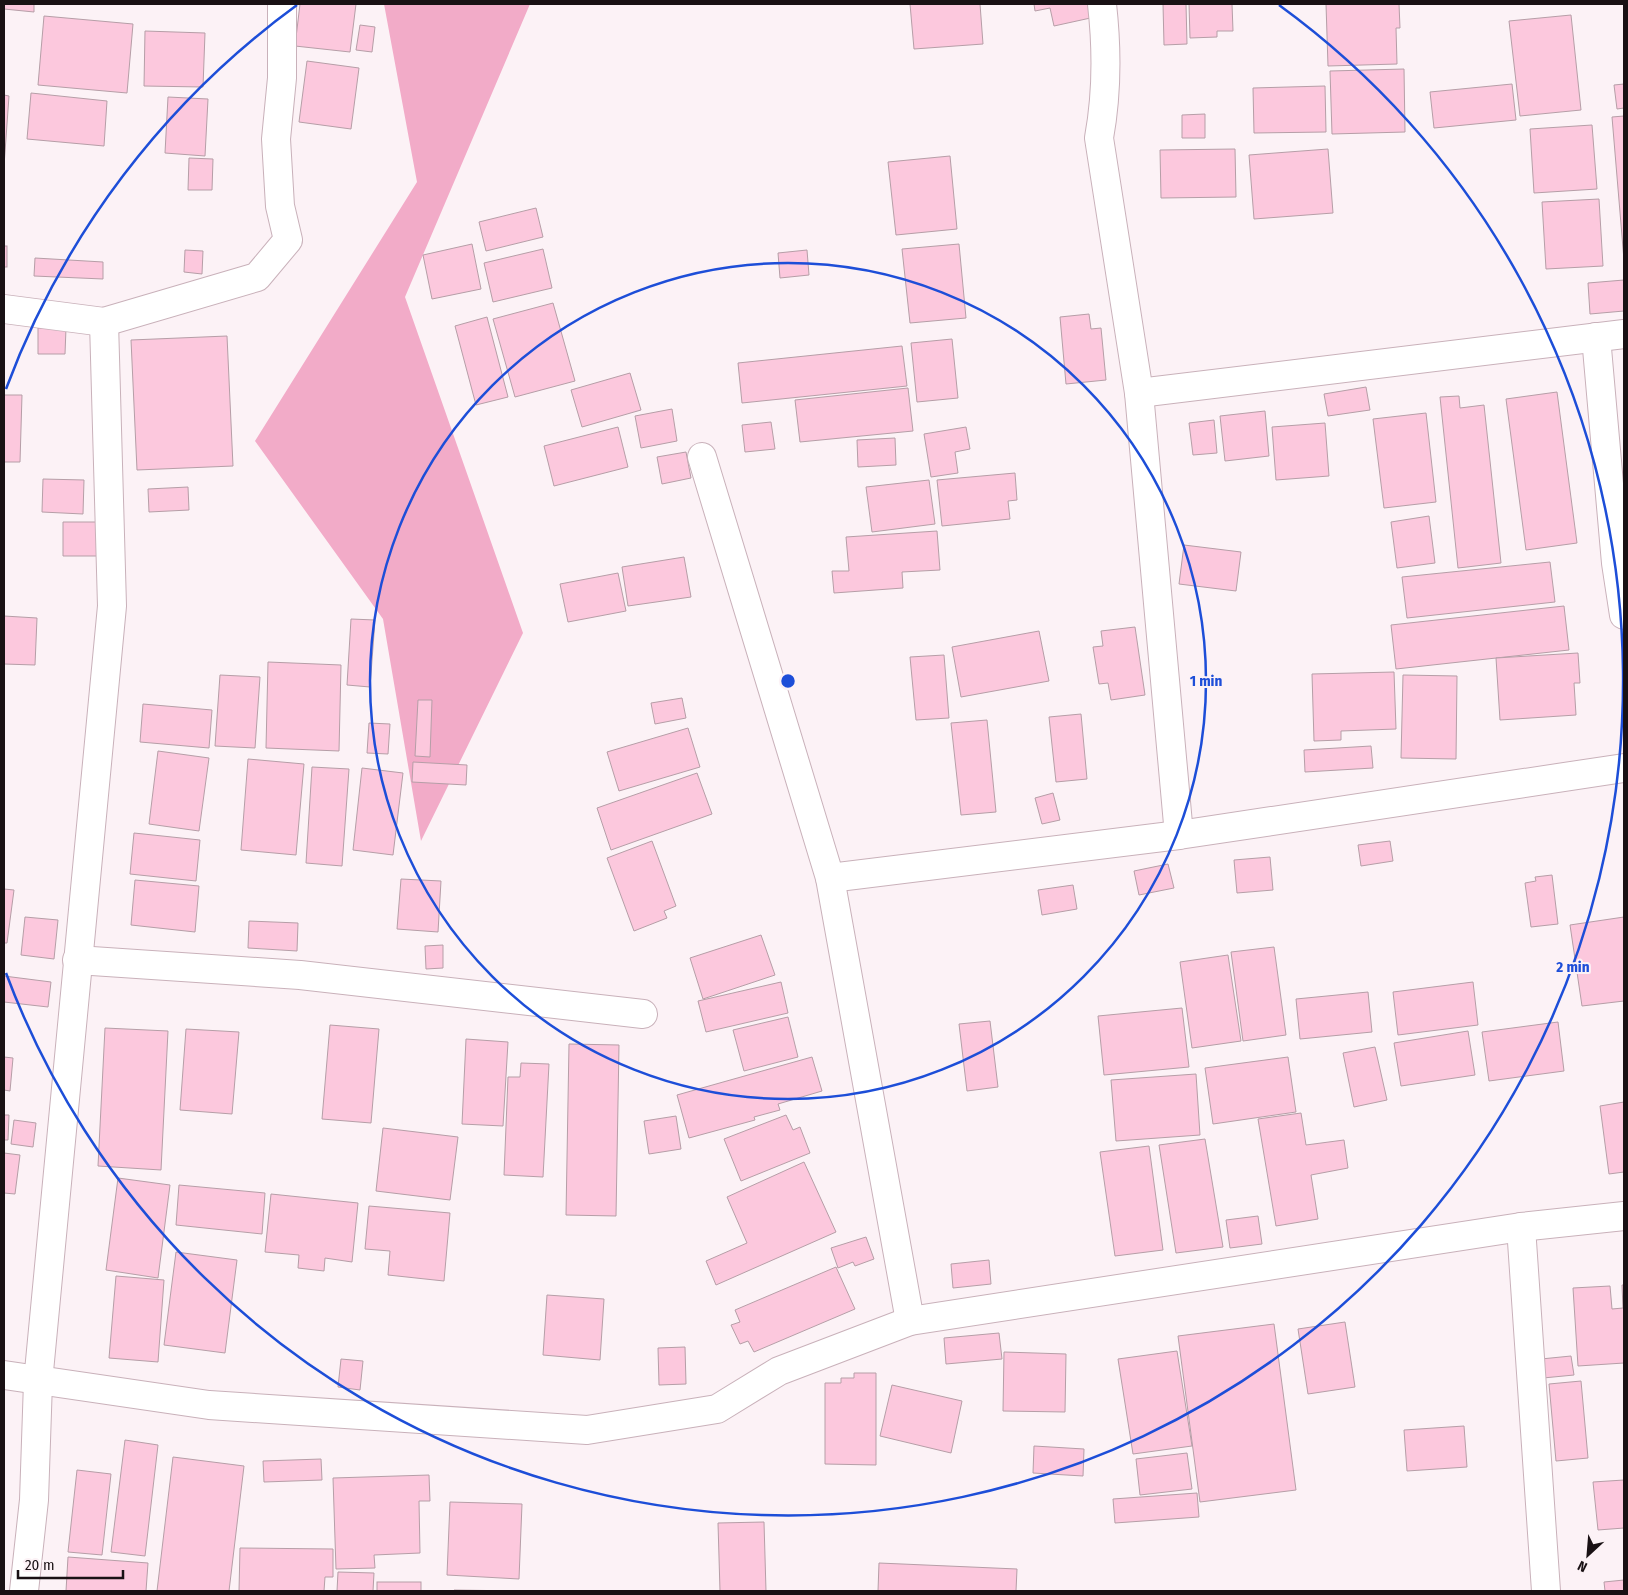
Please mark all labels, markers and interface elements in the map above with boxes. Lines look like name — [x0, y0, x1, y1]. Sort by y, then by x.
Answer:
centre of rings — [779, 672, 797, 690]
text: 1 min — [1190, 672, 1222, 690]
text: 2 min — [1555, 958, 1590, 976]
north arrow — [1563, 1530, 1613, 1580]
scale bar — [18, 1548, 122, 1580]
text: 20 m — [25, 1556, 55, 1574]
text: N — [1575, 1557, 1590, 1576]

